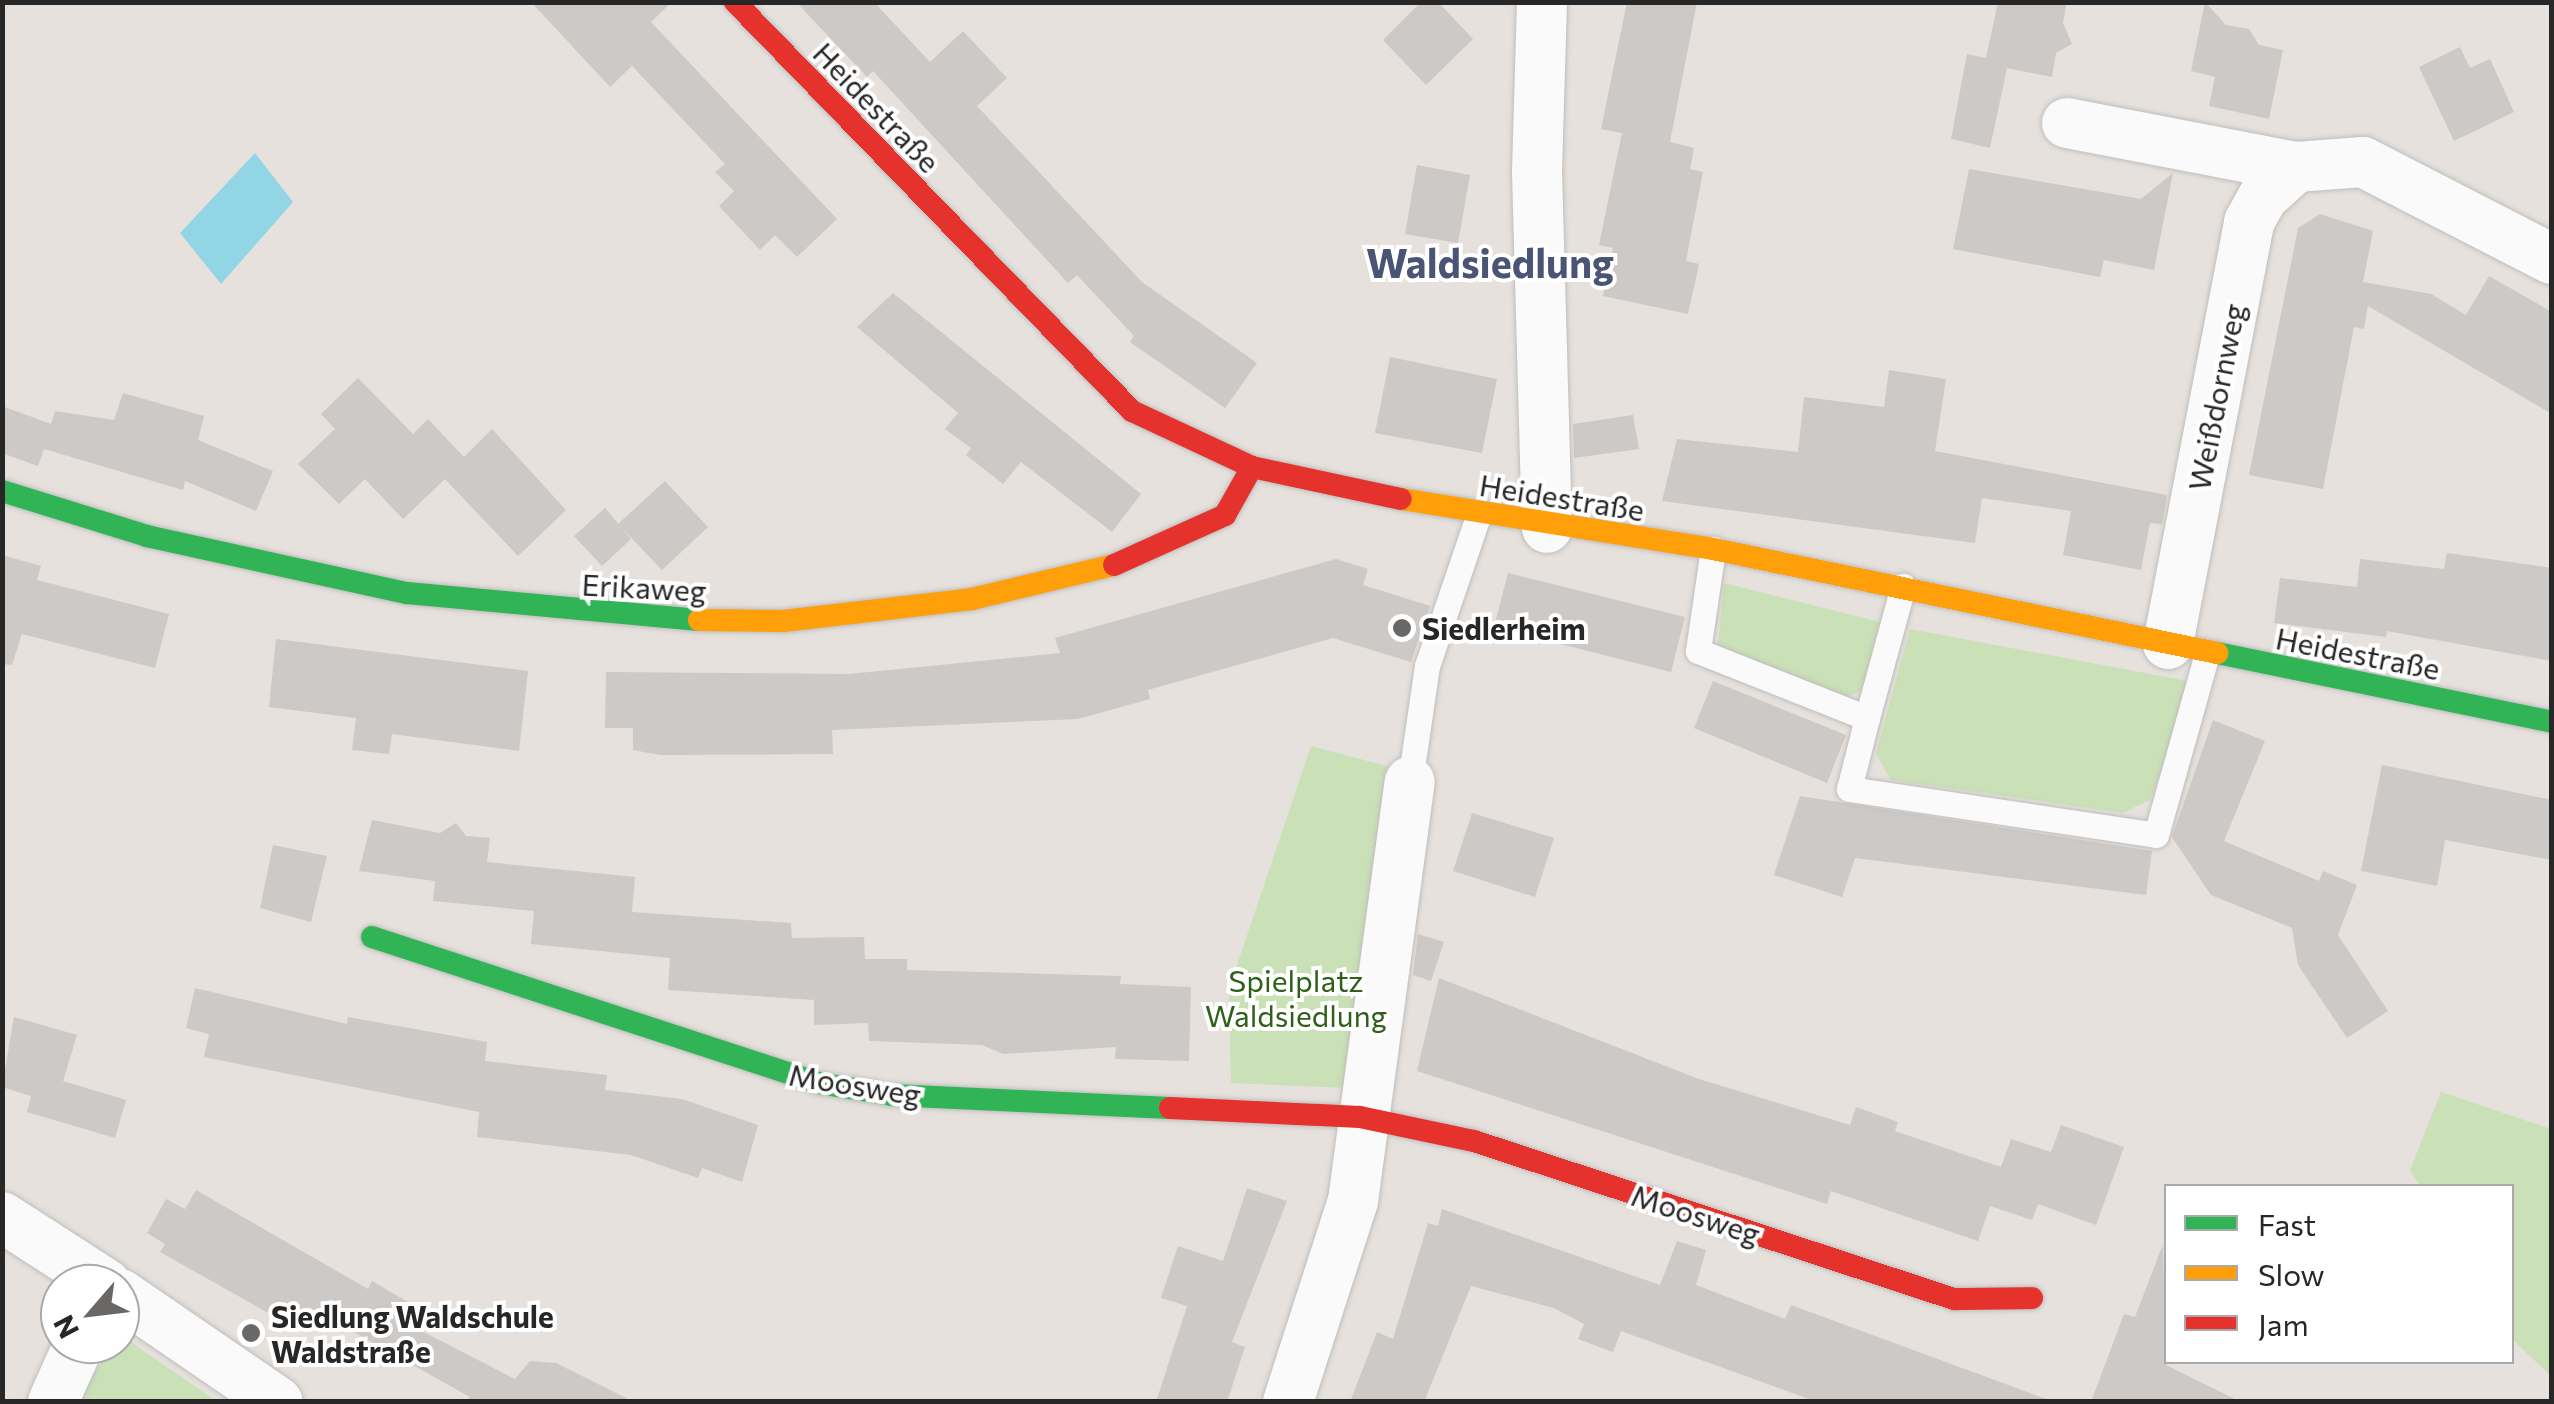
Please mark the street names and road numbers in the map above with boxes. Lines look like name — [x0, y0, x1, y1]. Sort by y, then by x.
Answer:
street label: Heidestraße — [806, 35, 948, 179]
street label: Weißdornweg — [2180, 300, 2252, 494]
street label: Heidestraße — [1477, 466, 1647, 528]
street label: Erikaweg — [581, 566, 707, 608]
street label: Heidestraße — [2273, 619, 2443, 687]
street label: Moosweg — [786, 1056, 924, 1112]
street label: Moosweg — [1627, 1176, 1765, 1252]

